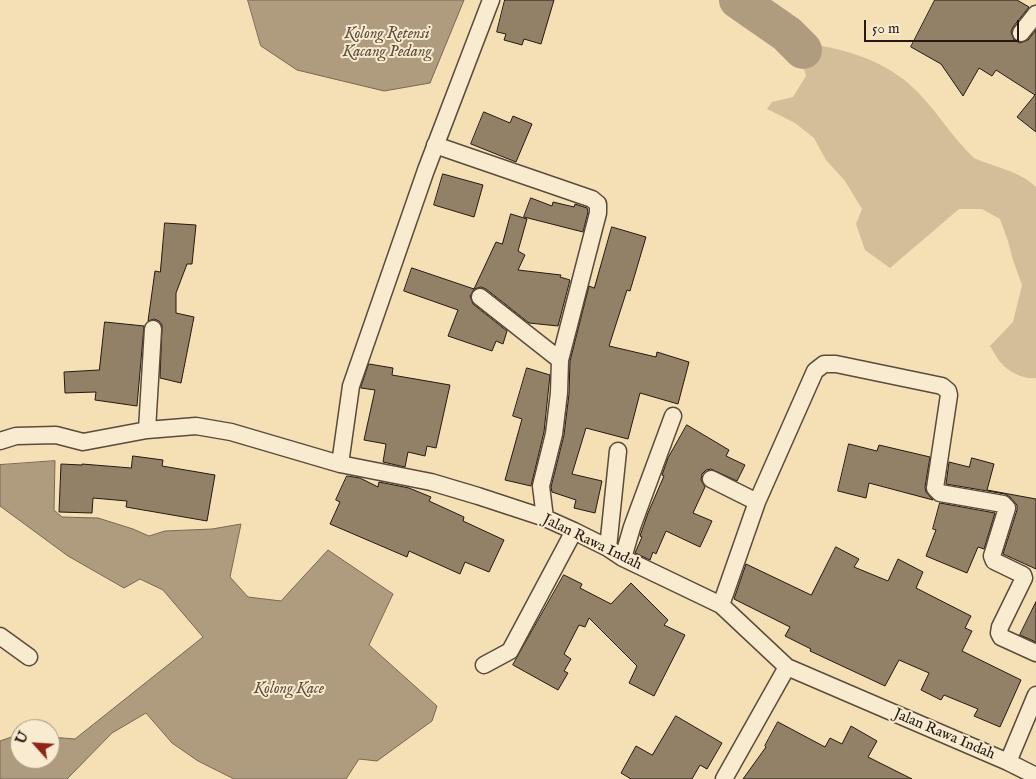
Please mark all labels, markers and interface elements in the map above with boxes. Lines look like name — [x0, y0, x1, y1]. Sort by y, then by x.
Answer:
scale bar — [866, 10, 1021, 42]
text: 50 m — [872, 19, 900, 38]
water label: Kolong Retensi Kacang Pedang — [343, 25, 431, 63]
street label: Jalan Rawa Indah — [539, 511, 645, 575]
water label: Kolong Kace — [254, 680, 324, 700]
street label: Jalan Rawa Indah — [891, 706, 997, 764]
north arrow — [10, 719, 60, 769]
text: U — [12, 729, 33, 747]

